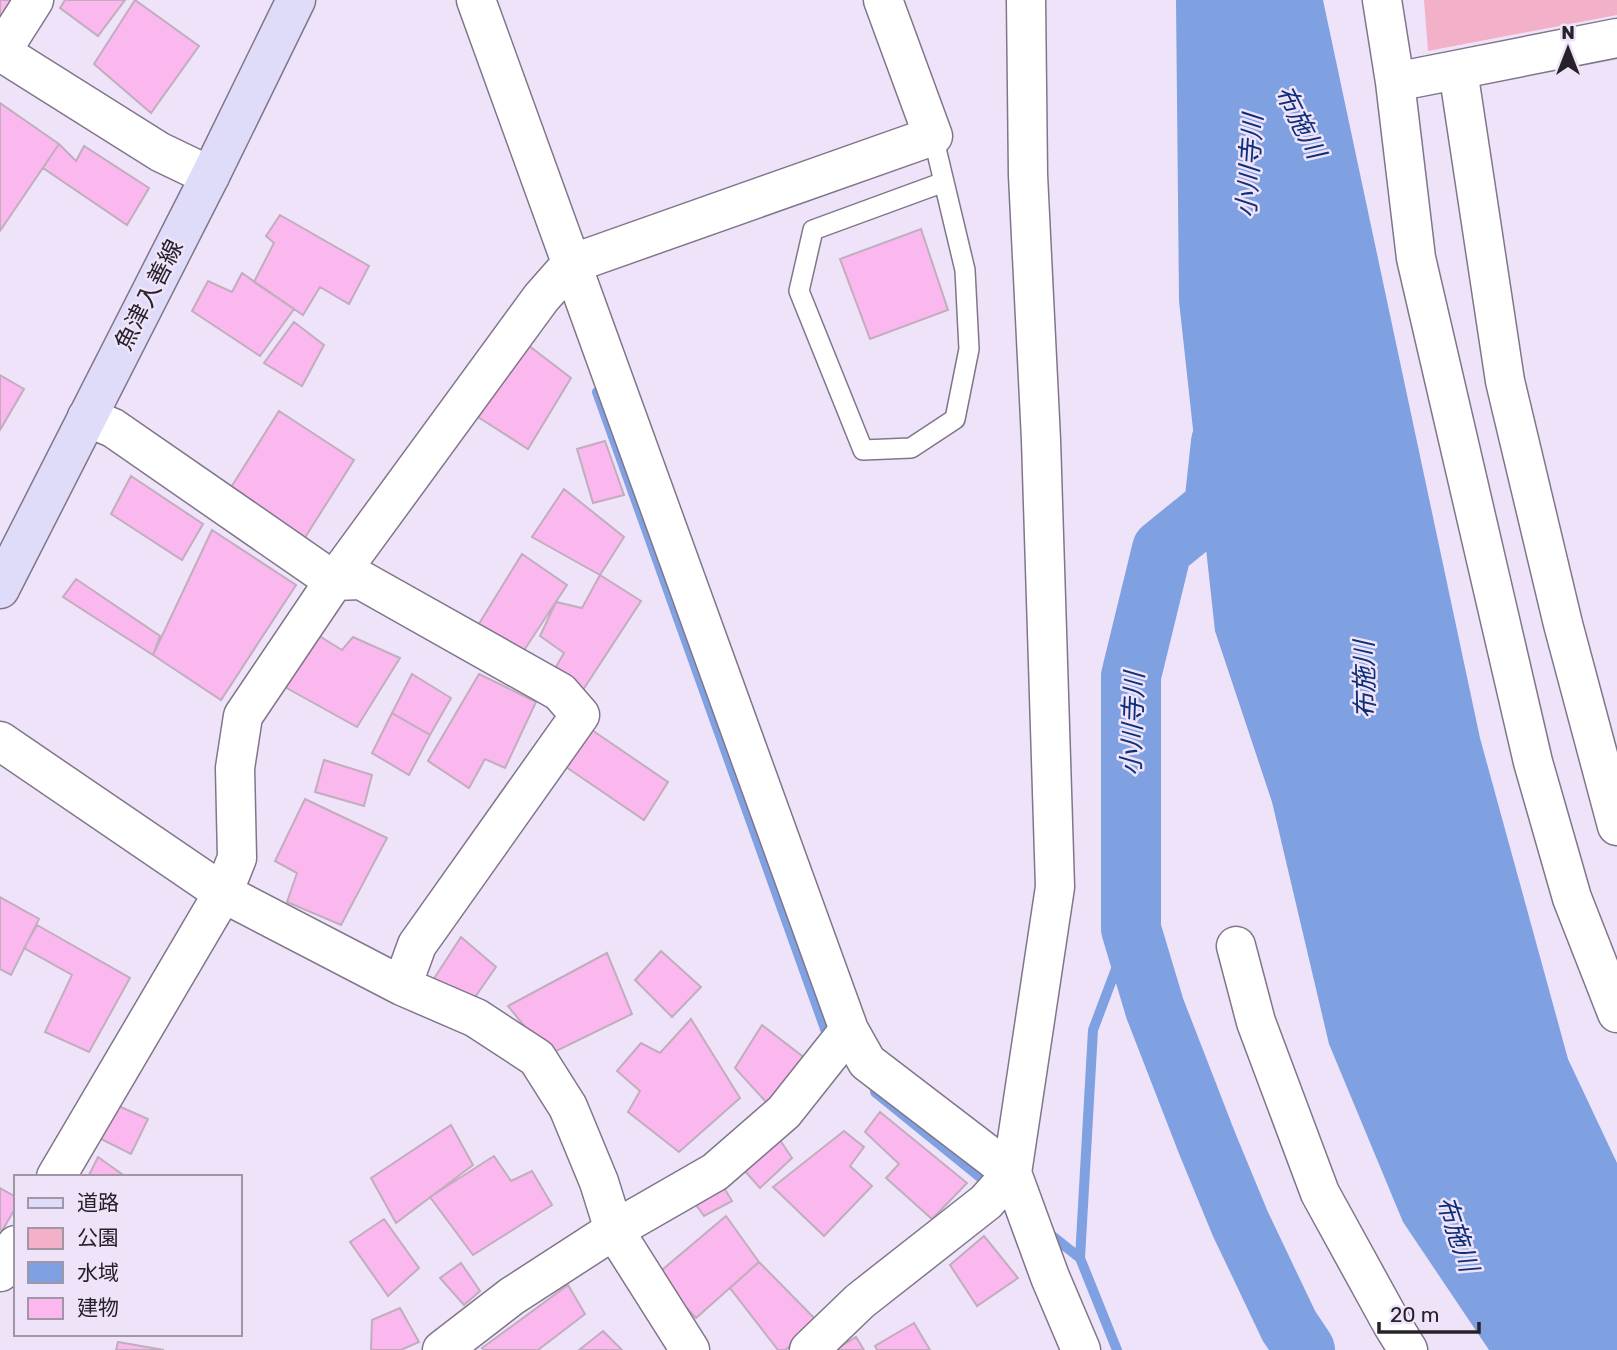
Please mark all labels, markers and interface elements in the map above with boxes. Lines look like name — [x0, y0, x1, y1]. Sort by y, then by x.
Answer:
north arrow — [1533, 14, 1603, 84]
text: N — [1561, 21, 1575, 44]
water label: 布施川 — [1268, 80, 1333, 166]
water label: 小川寺川 — [1231, 110, 1269, 219]
street label: 魚津入善線 — [109, 235, 189, 355]
water label: 布施川 — [1349, 638, 1381, 719]
water label: 小川寺川 — [1116, 669, 1150, 777]
legend — [14, 1175, 242, 1336]
text: 道路 — [77, 1190, 119, 1215]
water label: 布施川 — [1430, 1192, 1485, 1279]
text: 公園 — [77, 1225, 119, 1250]
text: 水域 — [77, 1260, 119, 1285]
scale bar — [1379, 1290, 1479, 1334]
text: 建物 — [77, 1295, 119, 1320]
text: 20 m — [1390, 1302, 1439, 1327]

